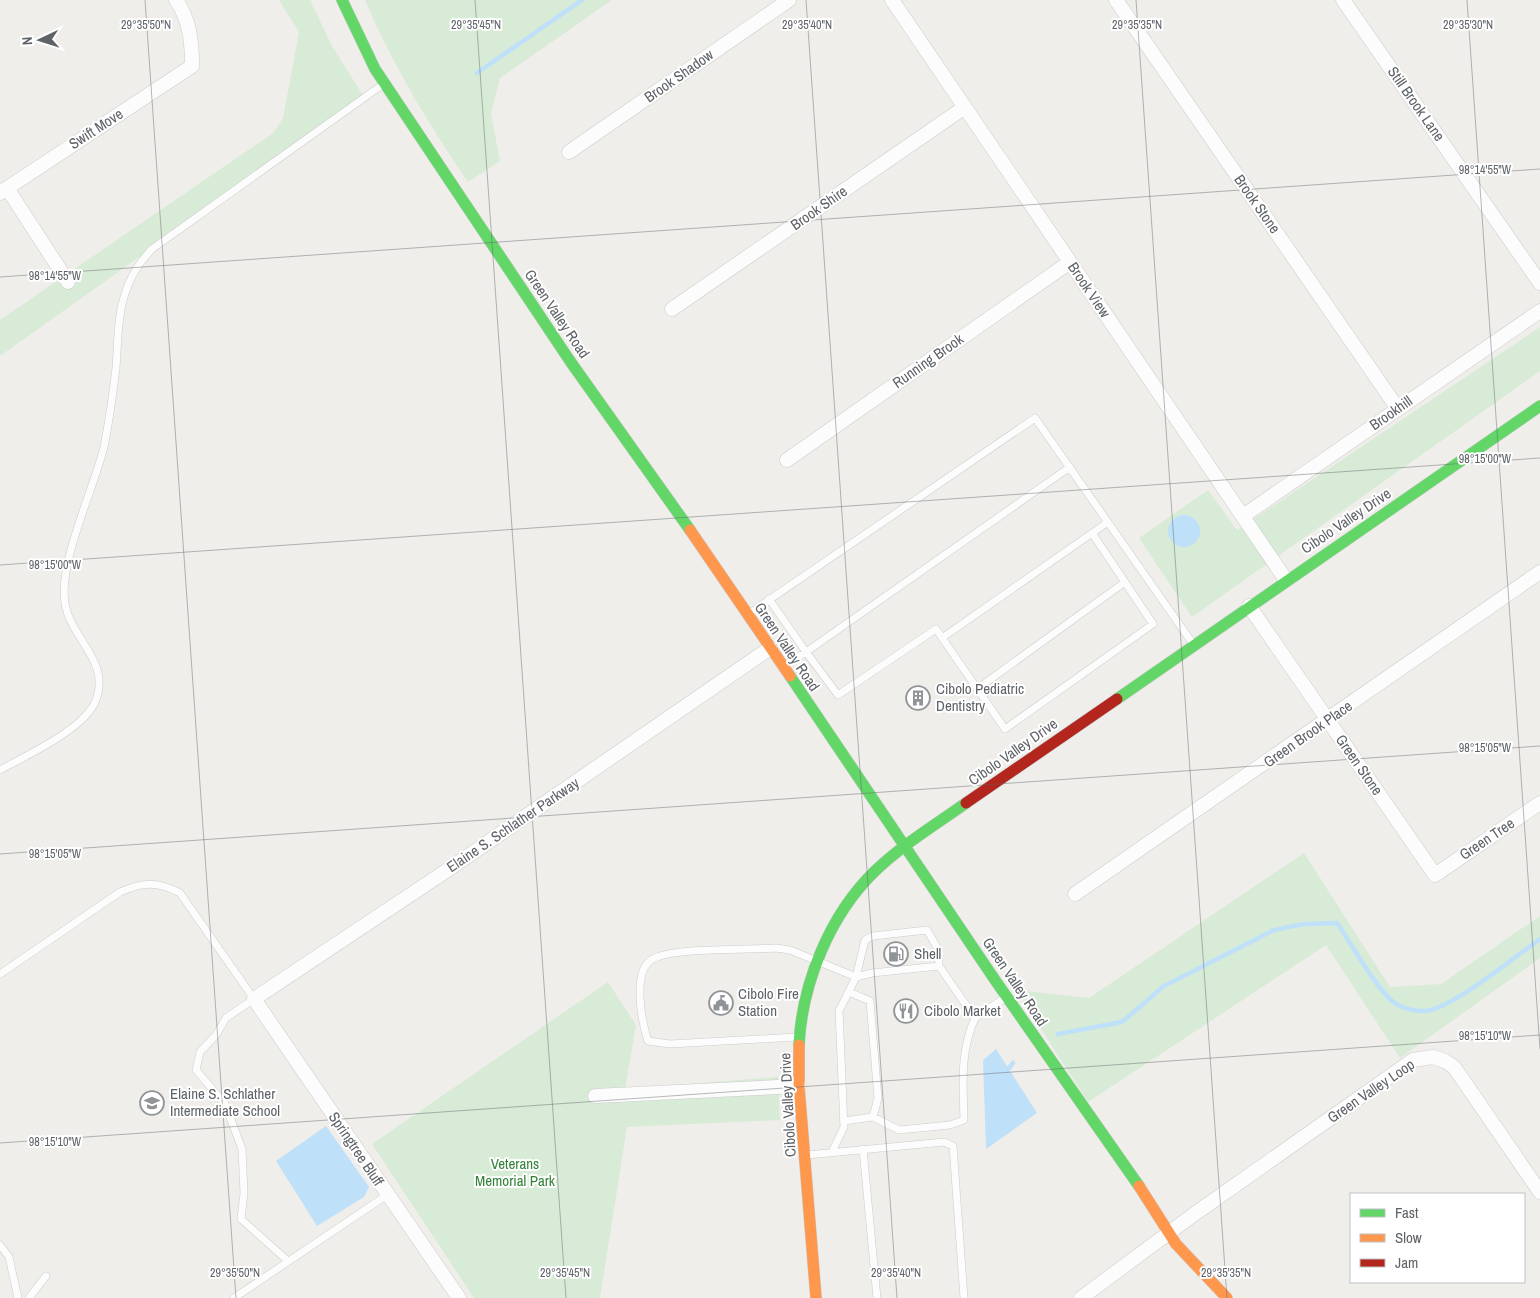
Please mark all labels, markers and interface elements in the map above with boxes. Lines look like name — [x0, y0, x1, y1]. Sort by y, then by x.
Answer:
north arrow — [15, 15, 65, 65]
text: 29°35'50"N — [121, 17, 171, 33]
text: 29°35'45"N — [451, 17, 501, 33]
text: 29°35'40"N — [782, 17, 832, 33]
text: 29°35'35"N — [1112, 17, 1162, 33]
text: 29°35'30"N — [1443, 17, 1493, 33]
text: N — [18, 36, 36, 46]
street label: Brook Shadow — [640, 44, 718, 107]
street label: Still Brook Lane — [1383, 62, 1450, 145]
street label: Swift Move — [64, 103, 127, 154]
text: 98°14'55"W — [1459, 162, 1512, 178]
street label: Brook Stone — [1229, 170, 1286, 238]
street label: Brook Shire — [786, 180, 851, 235]
street label: Brook View — [1063, 258, 1116, 322]
street label: Green Valley Road — [520, 265, 595, 362]
text: 98°14'55"W — [29, 268, 82, 284]
street label: Running Brook — [888, 328, 968, 393]
street label: Brookhill — [1365, 390, 1416, 435]
text: 98°15'00"W — [1459, 451, 1512, 467]
street label: Cibolo Valley Drive — [1297, 483, 1395, 558]
text: 98°15'00"W — [29, 557, 82, 573]
street label: Green Valley Road — [750, 598, 825, 695]
place label: Cibolo Pediatric Dentistry — [936, 678, 1024, 716]
building icon: Cibolo Pediatric Dentistry — [905, 685, 931, 711]
street label: Green Brook Place — [1259, 695, 1356, 772]
street label: Cibolo Valley Drive — [964, 713, 1062, 790]
street label: Green Stone — [1331, 730, 1388, 799]
text: 98°15'05"W — [1459, 740, 1512, 756]
street label: Elaine S. Schlather Parkway — [442, 772, 584, 877]
street label: Green Tree — [1455, 812, 1519, 865]
text: 98°15'05"W — [29, 846, 82, 862]
street label: Green Valley Road — [978, 933, 1053, 1030]
fuel station icon: Shell — [883, 941, 909, 967]
place label: Shell — [914, 943, 941, 964]
place label: Cibolo Fire Station — [738, 983, 799, 1021]
public building icon: Cibolo Fire Station — [708, 990, 734, 1016]
restaurant icon: Cibolo Market — [893, 998, 919, 1024]
place label: Cibolo Market — [924, 1000, 1001, 1021]
text: 98°15'10"W — [1459, 1028, 1512, 1044]
street label: Cibolo Valley Drive — [774, 1052, 801, 1158]
street label: Green Valley Loop — [1323, 1054, 1419, 1128]
place label: Elaine S. Schlather Intermediate School — [170, 1083, 280, 1121]
school or university icon: Elaine S. Schlather Intermediate School — [139, 1090, 165, 1116]
street label: Springtree Bluff — [324, 1108, 389, 1190]
text: 98°15'10"W — [29, 1134, 82, 1150]
park label: Veterans Memorial Park — [475, 1153, 556, 1191]
legend — [1350, 1193, 1525, 1283]
text: Fast — [1395, 1202, 1419, 1223]
text: Slow — [1395, 1227, 1422, 1248]
text: Jam — [1395, 1252, 1418, 1273]
text: 29°35'50"N — [210, 1265, 260, 1281]
text: 29°35'45"N — [540, 1265, 590, 1281]
text: 29°35'40"N — [871, 1265, 921, 1281]
text: 29°35'35"N — [1201, 1265, 1251, 1281]

